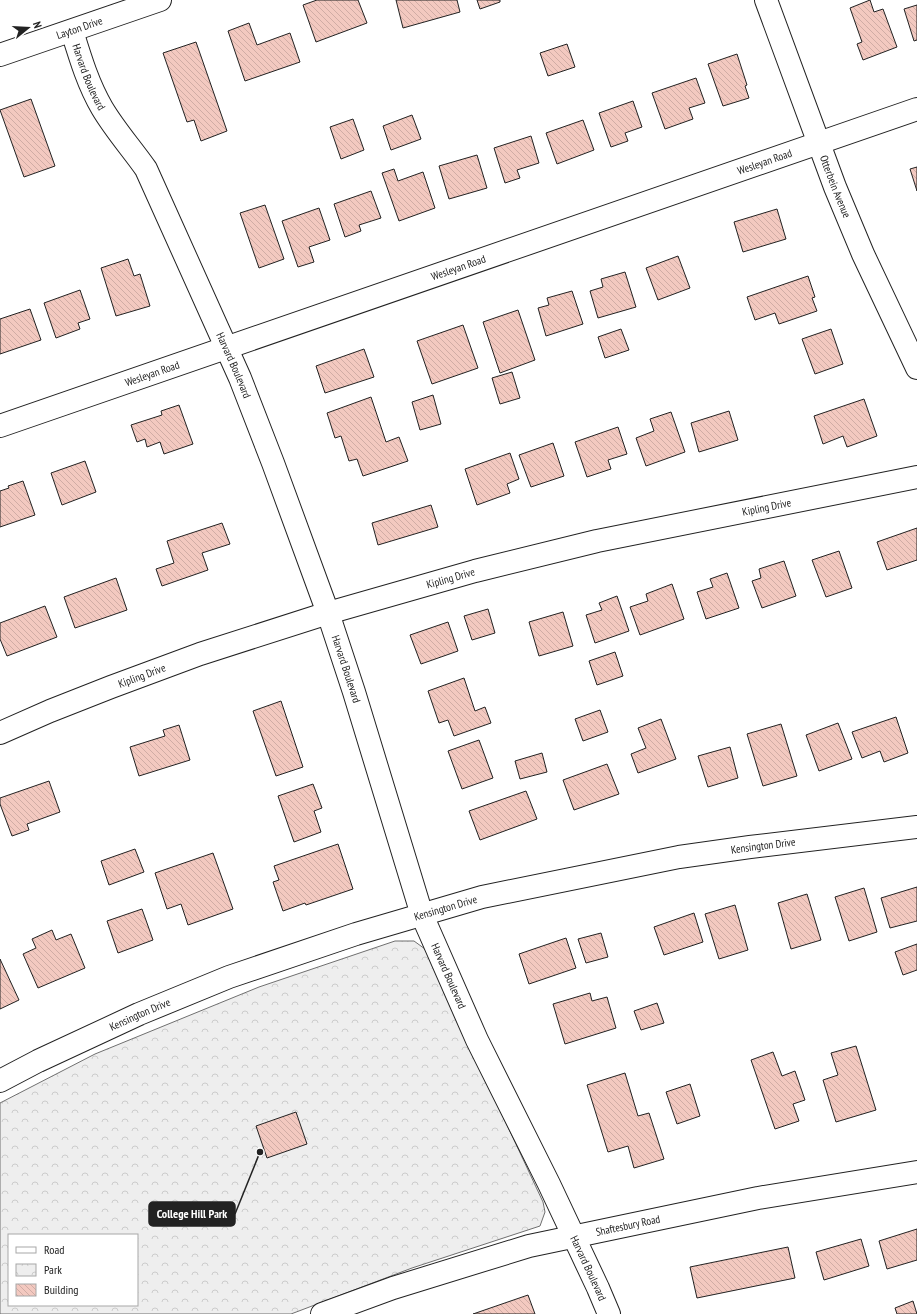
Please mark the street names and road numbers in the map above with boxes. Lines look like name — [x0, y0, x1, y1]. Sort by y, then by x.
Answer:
street label: Layton Drive — [55, 13, 105, 42]
street label: Harvard Boulevard — [69, 42, 109, 113]
street label: Wesleyan Road — [736, 146, 794, 178]
street label: Otterbein Avenue — [817, 153, 854, 220]
street label: Wesleyan Road — [429, 252, 488, 283]
street label: Harvard Boulevard — [213, 330, 254, 400]
street label: Wesleyan Road — [123, 357, 181, 389]
street label: Kipling Drive — [741, 495, 793, 519]
street label: Kipling Drive — [425, 564, 477, 592]
street label: Harvard Boulevard — [329, 633, 364, 705]
street label: Kipling Drive — [116, 660, 168, 691]
street label: Kensington Drive — [730, 835, 797, 857]
street label: Kensington Drive — [412, 892, 479, 924]
street label: Harvard Boulevard — [428, 941, 469, 1011]
street label: Kensington Drive — [107, 995, 173, 1034]
street label: Shaftesbury Road — [594, 1212, 662, 1239]
street label: Harvard Boulevard — [567, 1233, 610, 1303]

